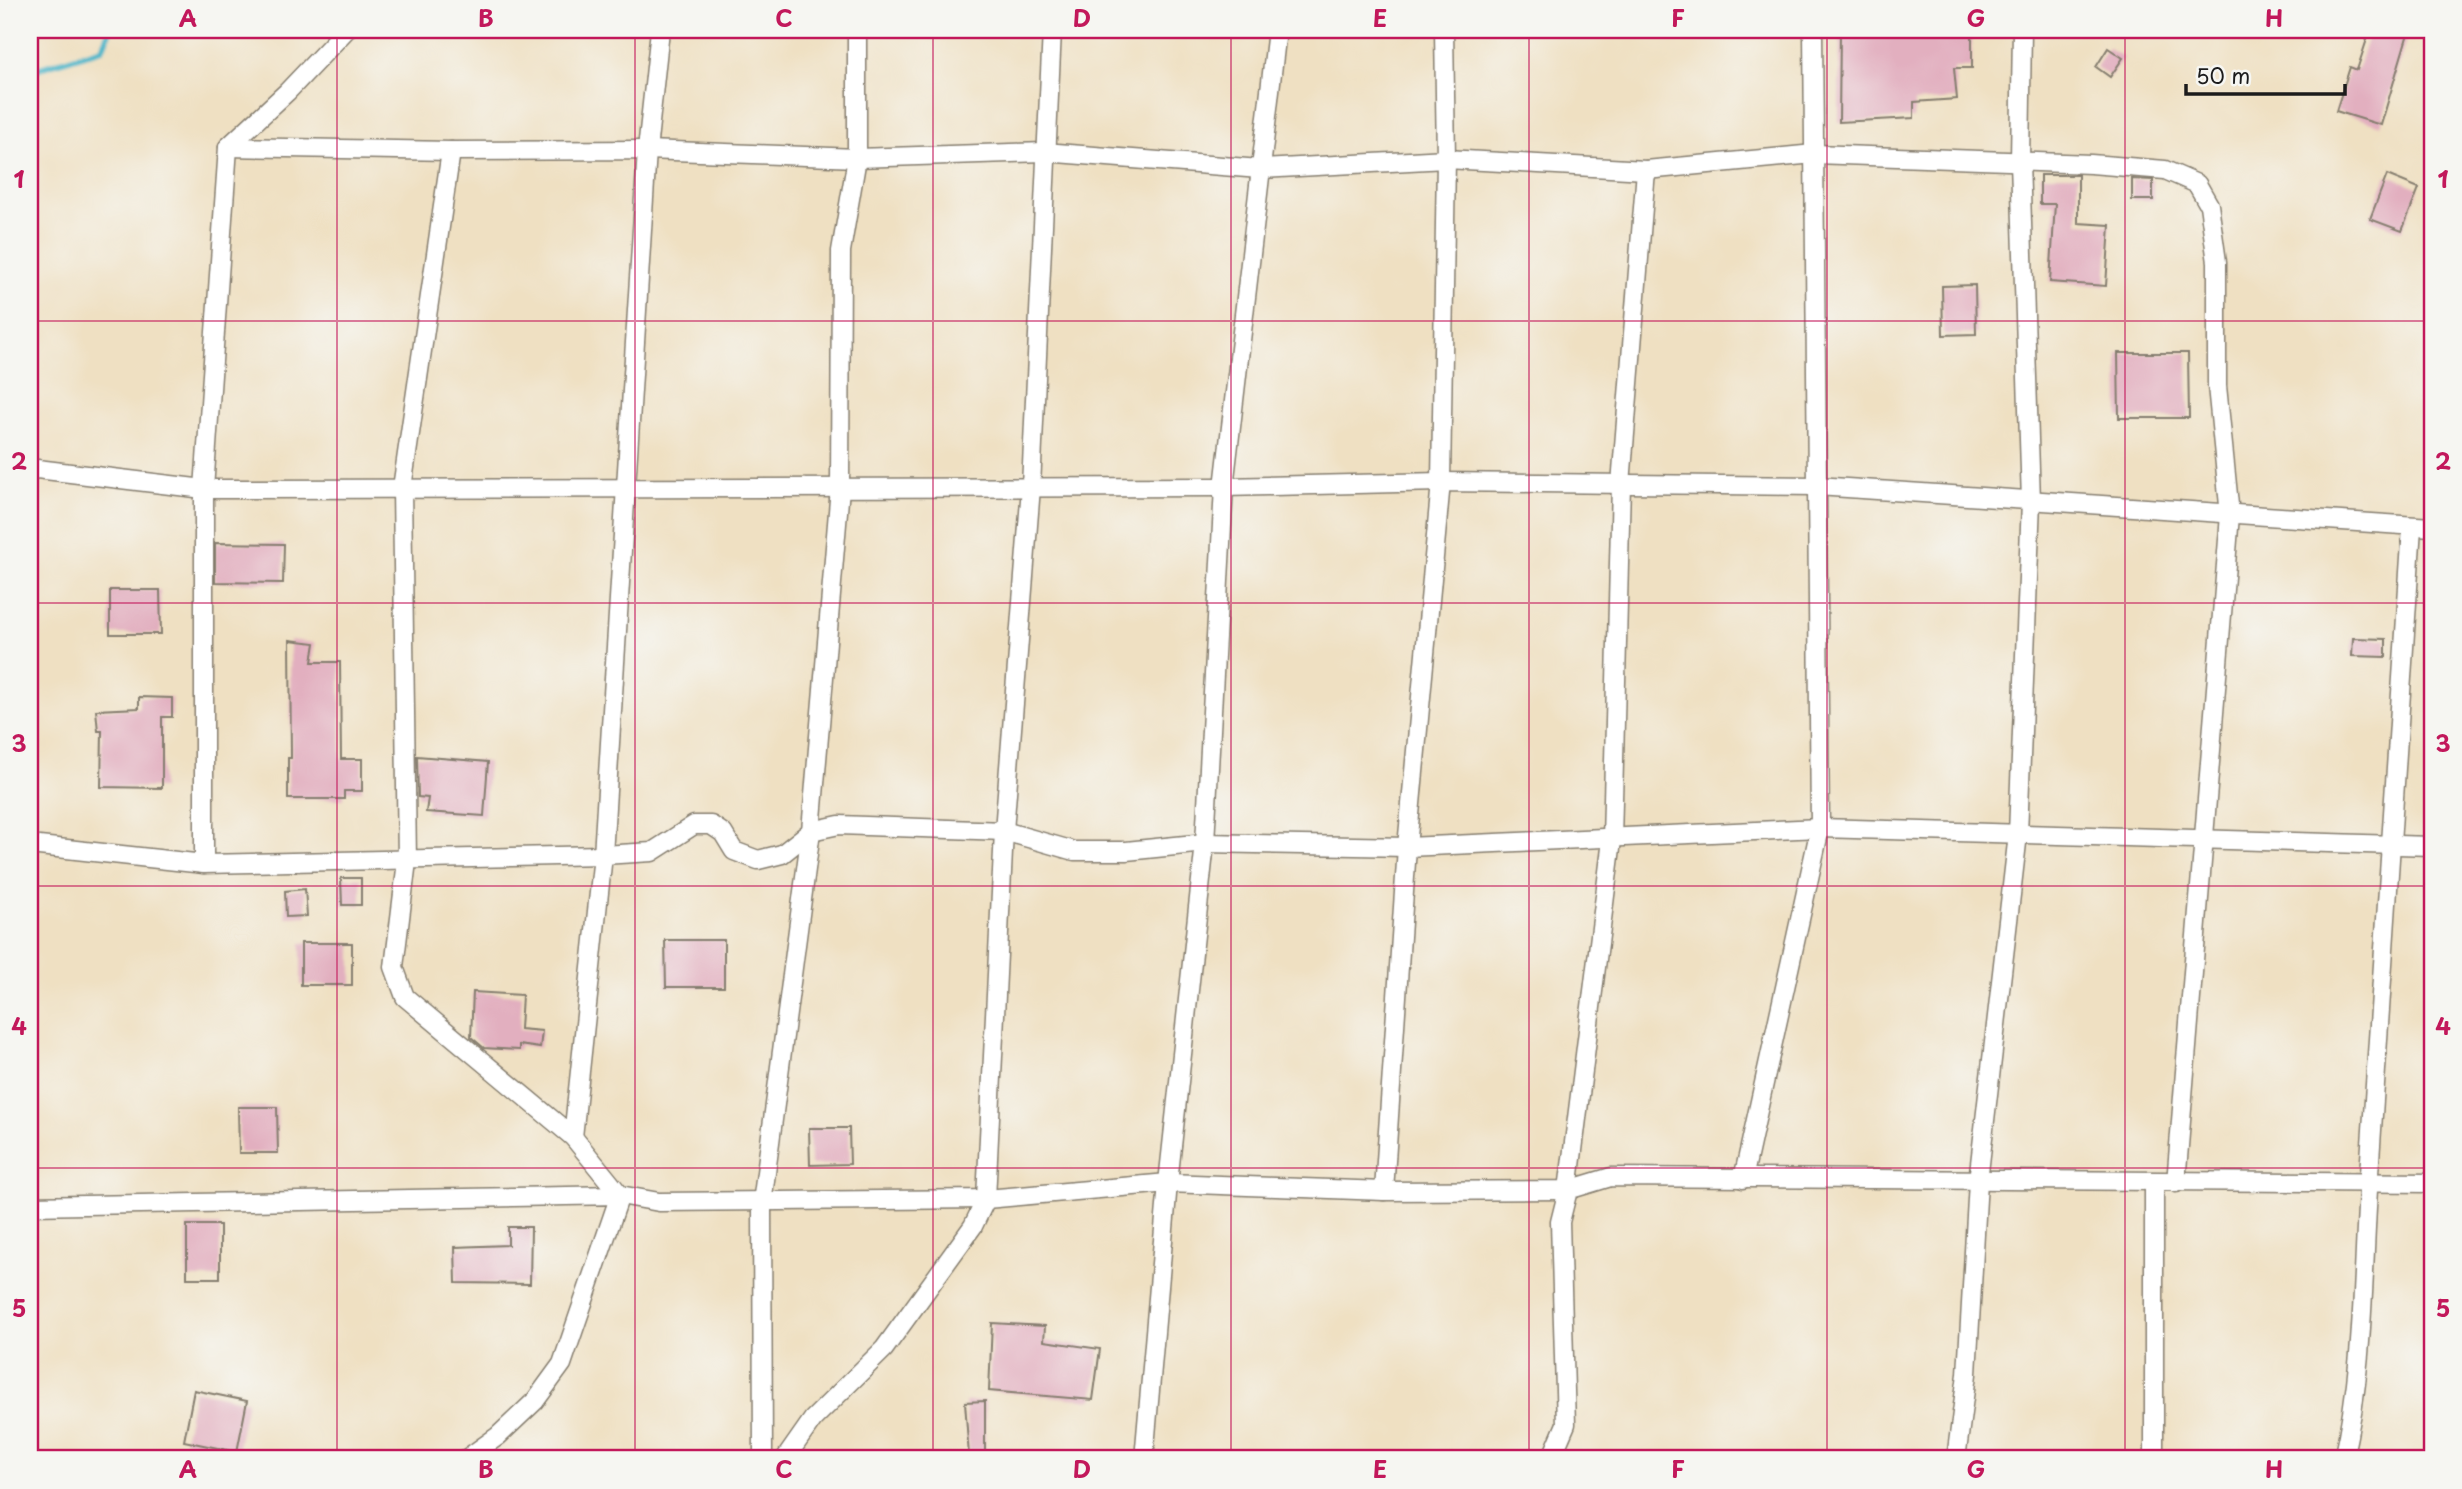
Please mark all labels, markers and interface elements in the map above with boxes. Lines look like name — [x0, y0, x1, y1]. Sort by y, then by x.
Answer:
text: A — [179, 0, 197, 35]
text: B — [478, 0, 494, 35]
text: C — [775, 0, 793, 35]
text: D — [1073, 0, 1091, 35]
text: E — [1373, 0, 1387, 35]
text: F — [1671, 0, 1685, 35]
text: G — [1967, 0, 1985, 35]
text: H — [2265, 0, 2283, 35]
scale bar — [2186, 52, 2345, 96]
text: 50 m — [2196, 59, 2250, 91]
text: 1 — [14, 161, 25, 196]
text: 1 — [2438, 161, 2449, 196]
text: 2 — [11, 443, 27, 478]
text: 2 — [2435, 443, 2451, 478]
text: 3 — [11, 725, 27, 760]
text: 3 — [2435, 725, 2451, 760]
text: 4 — [11, 1008, 27, 1043]
text: 4 — [2435, 1008, 2451, 1043]
text: 5 — [12, 1290, 26, 1325]
text: 5 — [2436, 1290, 2450, 1325]
text: A — [179, 1451, 197, 1486]
text: B — [478, 1451, 494, 1486]
text: C — [775, 1451, 793, 1486]
text: D — [1073, 1451, 1091, 1486]
text: E — [1373, 1451, 1387, 1486]
text: F — [1671, 1451, 1685, 1486]
text: G — [1967, 1451, 1985, 1486]
text: H — [2265, 1451, 2283, 1486]

